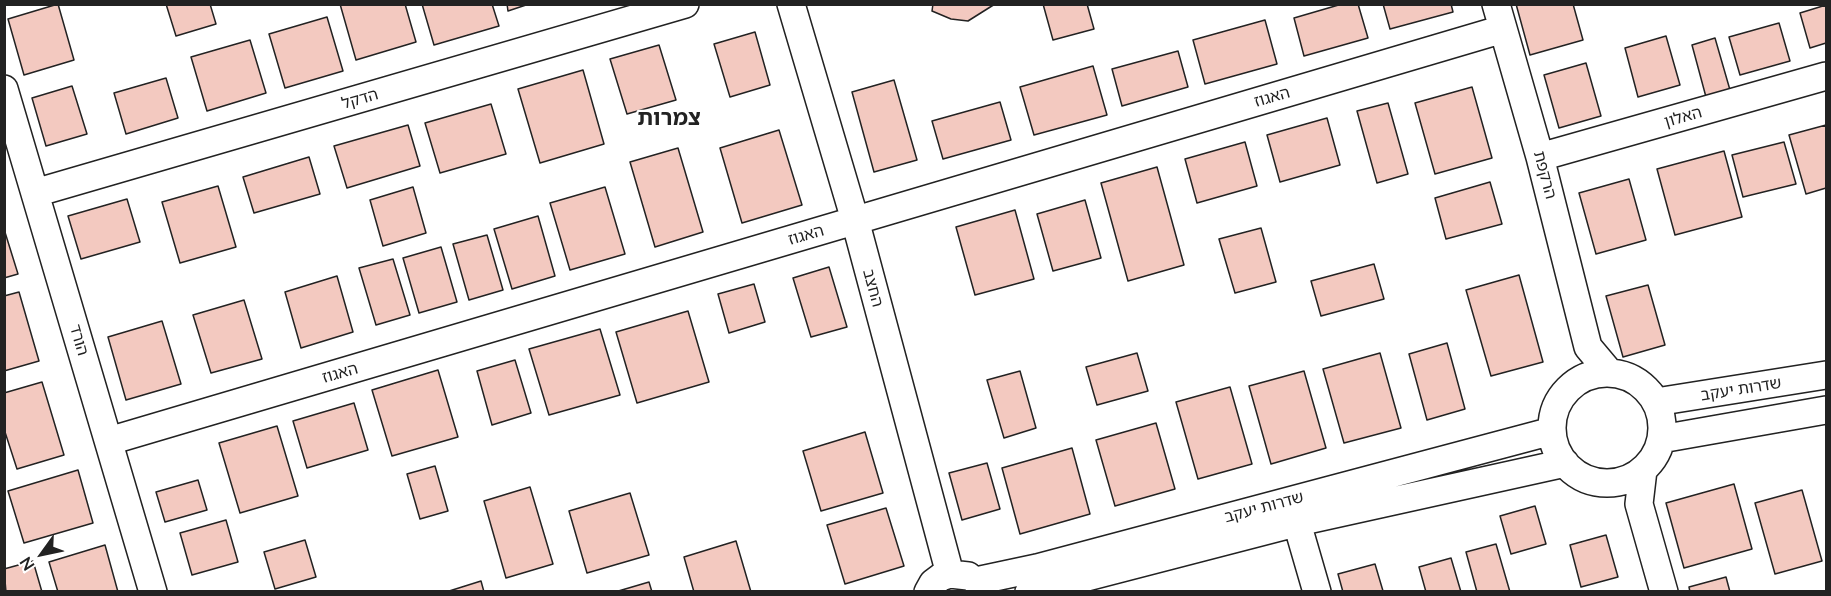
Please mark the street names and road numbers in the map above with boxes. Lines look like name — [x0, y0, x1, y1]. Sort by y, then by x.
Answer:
street label: האגוז — [1252, 83, 1292, 111]
street label: הדקל — [340, 85, 380, 113]
street label: האלון — [1662, 102, 1704, 132]
street label: הרקפת — [1529, 149, 1561, 201]
street label: האגוז — [786, 221, 826, 249]
street label: החצב — [859, 267, 887, 309]
street label: הורד — [65, 322, 93, 358]
street label: האגוז — [320, 359, 360, 387]
street label: שדרות יעקב — [1699, 373, 1783, 405]
street label: שדרות יעקב — [1222, 487, 1306, 527]

